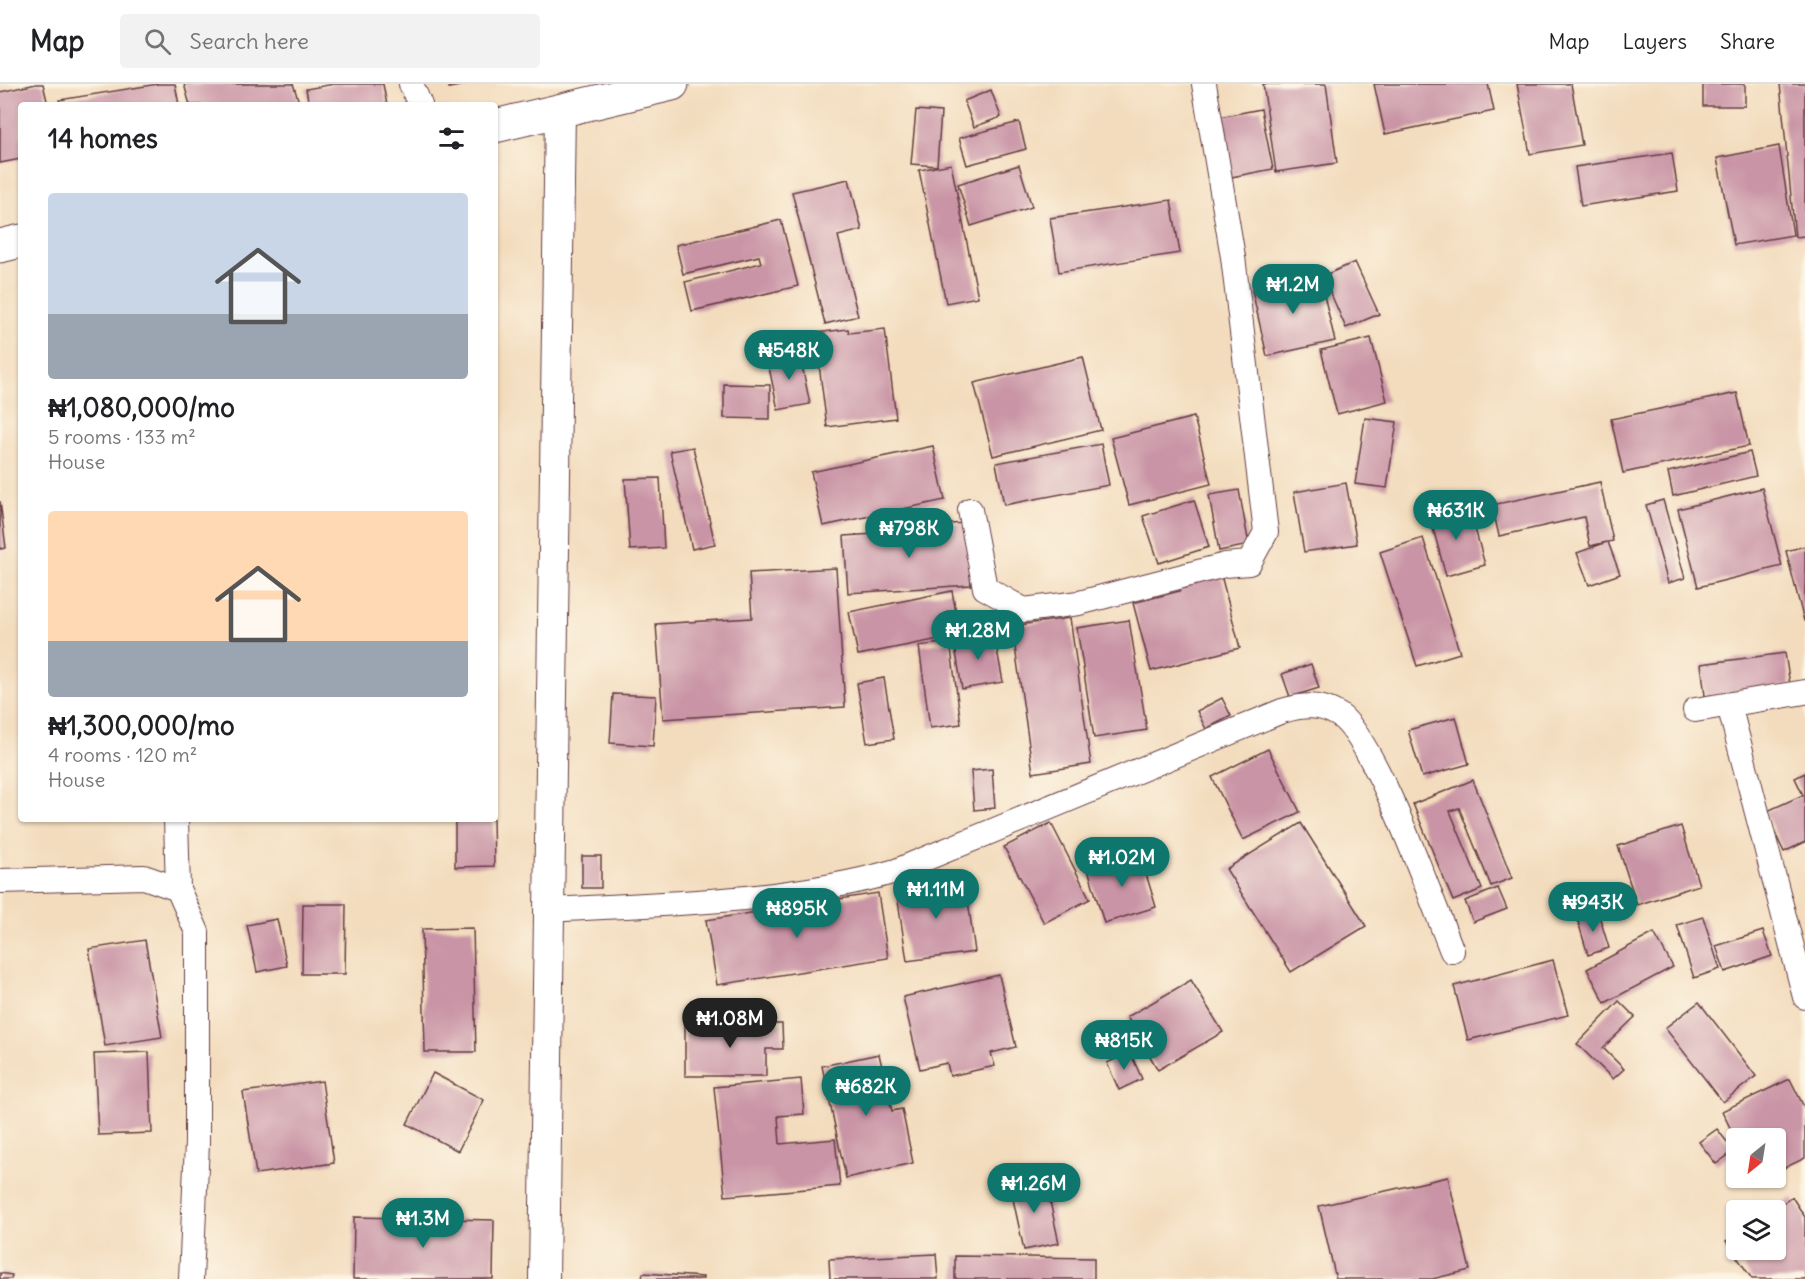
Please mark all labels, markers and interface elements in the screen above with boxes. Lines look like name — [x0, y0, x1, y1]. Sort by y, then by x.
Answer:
search box — [120, 14, 540, 68]
text: Map — [30, 23, 84, 59]
icon: search — [141, 25, 174, 58]
text: Search here — [189, 27, 309, 55]
text: Map — [1549, 28, 1589, 55]
text: Layers — [1622, 28, 1687, 55]
text: Share — [1720, 28, 1775, 55]
text: 14 homes — [48, 122, 158, 155]
icon: filters — [435, 122, 468, 155]
icon: home — [204, 232, 312, 340]
pin: ₦1.2M — [1251, 264, 1335, 315]
text: ₦1.2M — [1266, 271, 1320, 296]
pin: ₦548K — [747, 330, 831, 381]
text: ₦548K — [758, 337, 820, 362]
text: ₦1,080,000/mo — [48, 391, 235, 424]
text: 5 rooms · 133 m² — [48, 424, 196, 449]
text: House — [48, 449, 105, 474]
pin: ₦631K — [1414, 490, 1498, 541]
text: ₦631K — [1427, 497, 1485, 522]
pin: ₦798K — [867, 508, 951, 559]
text: ₦798K — [879, 515, 939, 540]
icon: home — [204, 550, 312, 658]
pin: ₦1.28M — [929, 610, 1027, 661]
text: ₦1.28M — [945, 617, 1011, 642]
text: ₦1,300,000/mo — [48, 709, 235, 742]
text: 4 rooms · 120 m² — [48, 742, 197, 767]
text: House — [48, 767, 105, 792]
pin: ₦1.02M — [1073, 837, 1171, 888]
text: ₦1.02M — [1089, 844, 1155, 869]
pin: ₦1.11M — [887, 869, 985, 920]
text: ₦1.11M — [907, 876, 965, 901]
pin: ₦943K — [1551, 882, 1635, 933]
pin: ₦895K — [755, 888, 839, 939]
text: ₦943K — [1562, 889, 1624, 914]
text: ₦895K — [766, 895, 828, 920]
pin: ₦1.08M — [681, 998, 779, 1049]
text: ₦1.08M — [696, 1005, 764, 1030]
pin: ₦815K — [1082, 1020, 1166, 1071]
text: ₦815K — [1095, 1027, 1153, 1052]
pin: ₦682K — [824, 1066, 908, 1117]
text: ₦682K — [836, 1073, 896, 1098]
north arrow — [1726, 1128, 1786, 1188]
map controls — [1726, 1128, 1786, 1260]
pin: ₦1.26M — [985, 1163, 1083, 1214]
text: ₦1.26M — [1001, 1170, 1067, 1195]
pin: ₦1.3M — [381, 1198, 465, 1249]
button: layers — [1726, 1200, 1786, 1260]
text: ₦1.3M — [396, 1205, 450, 1230]

